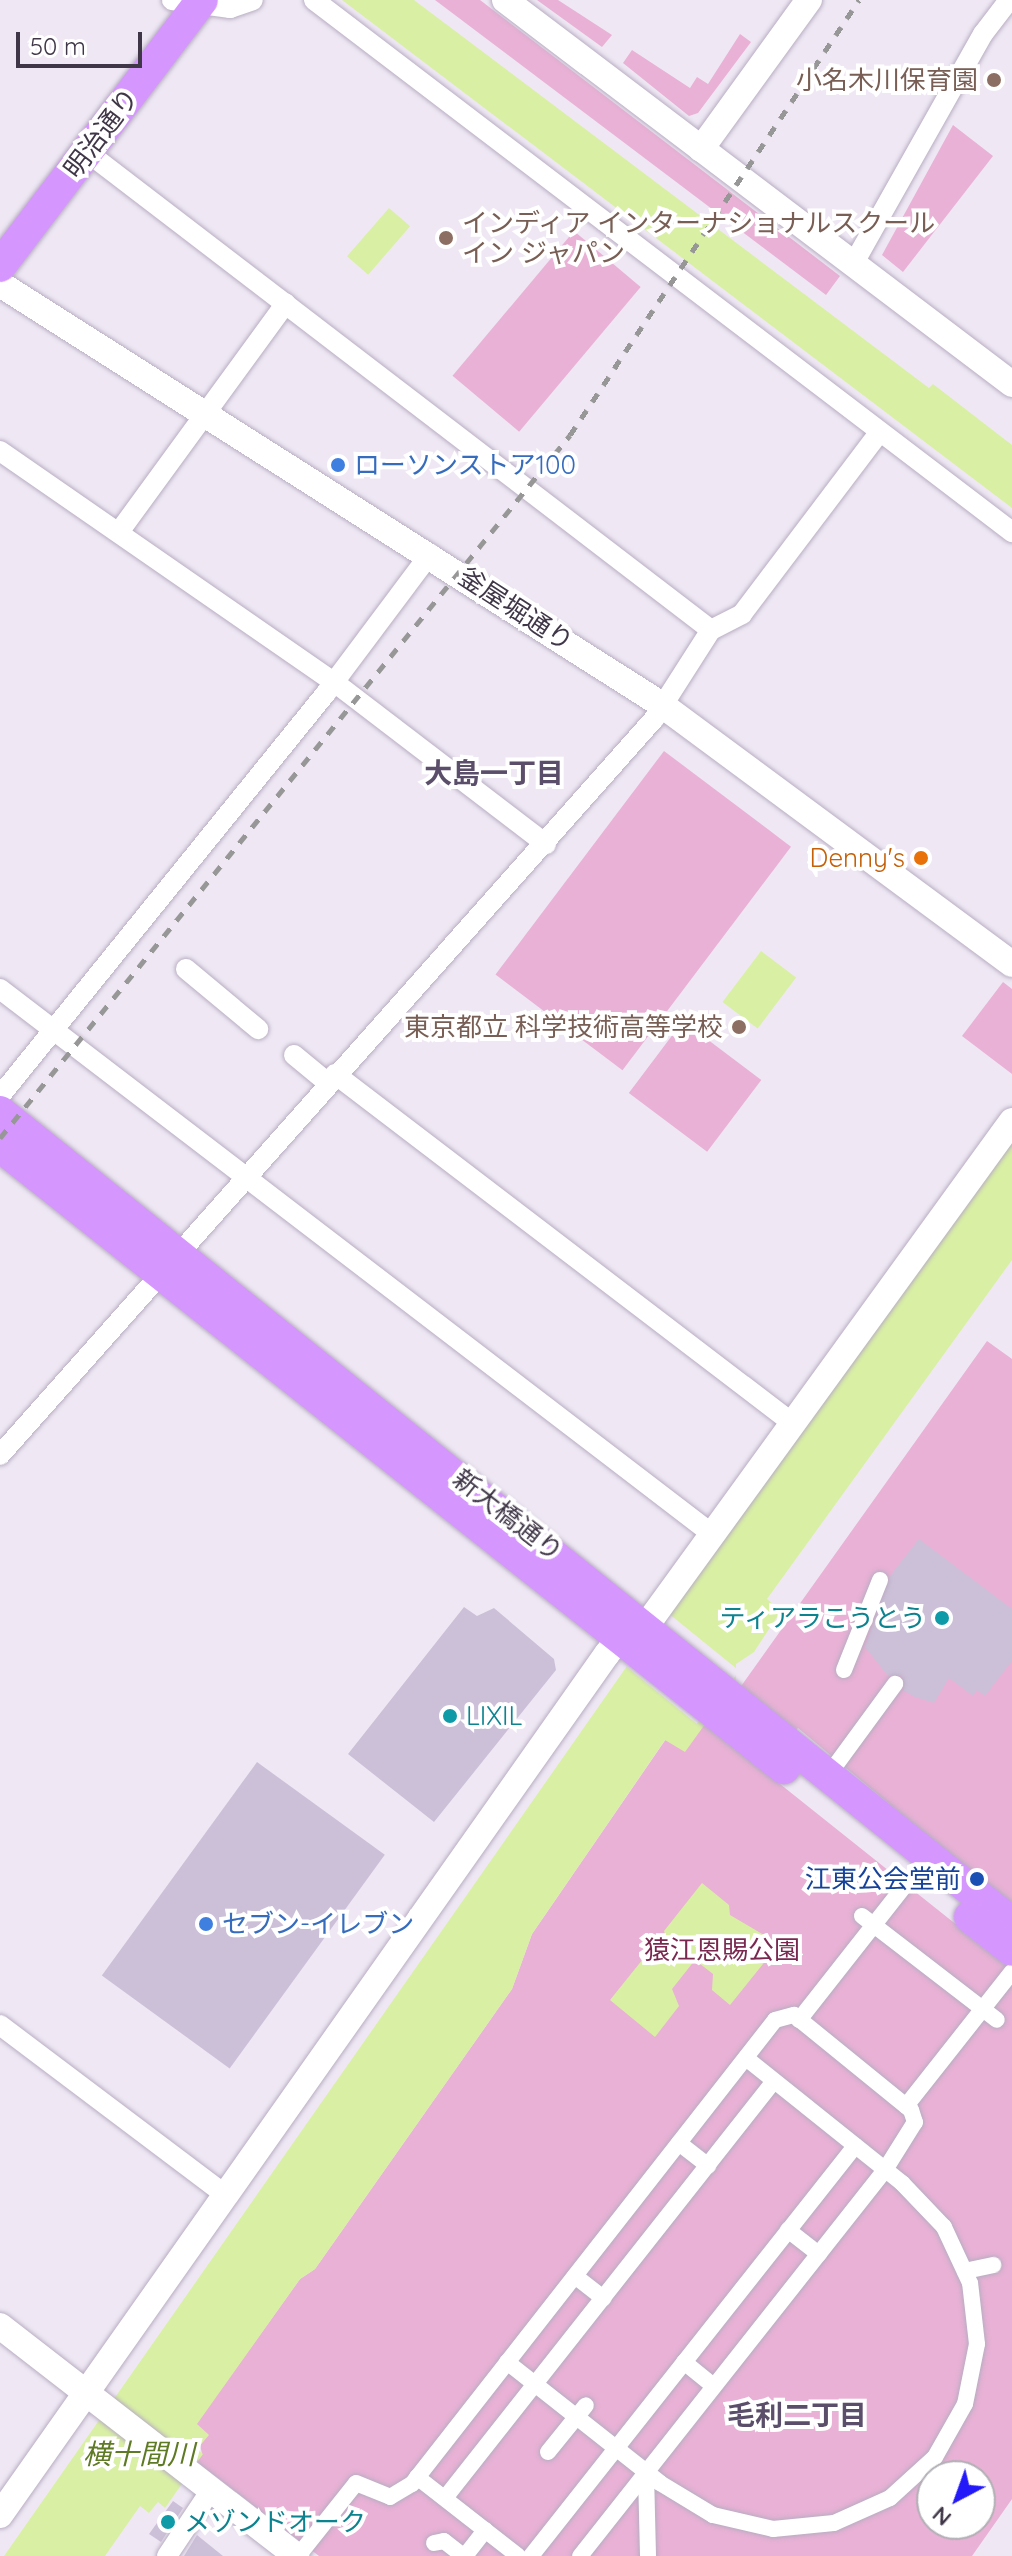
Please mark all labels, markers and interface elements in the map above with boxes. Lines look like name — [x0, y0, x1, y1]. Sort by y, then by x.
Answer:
scale bar — [20, 16, 146, 66]
text: 50 m — [30, 31, 86, 61]
place label: 小名木川保育園 — [796, 64, 978, 96]
marker: 小名木川保育園 — [985, 71, 1003, 89]
street label: 明治通り — [57, 82, 145, 184]
place label: インディア インターナショナルスクール イン ジャパン — [462, 207, 937, 268]
marker: インディア インターナショナルスクール イン ジャパン — [437, 229, 455, 247]
place label: ローソンストア100 — [354, 449, 577, 481]
marker: ローソンストア100 — [329, 456, 347, 474]
street label: 釜屋堀通り — [453, 561, 579, 657]
district label: 大島一丁目 — [424, 756, 564, 790]
place label: Denny's — [810, 842, 905, 874]
marker: Denny's — [912, 849, 930, 867]
place label: 東京都立 科学技術高等学校 — [404, 1011, 723, 1043]
marker: 東京都立 科学技術高等学校 — [730, 1018, 748, 1036]
street label: 新大橋通り — [447, 1463, 569, 1567]
place label: ティアラこうとう — [718, 1602, 926, 1634]
marker: ティアラこうとう — [933, 1609, 951, 1627]
place label: LIXIL — [466, 1700, 522, 1732]
marker: LIXIL — [441, 1707, 459, 1725]
place label: 江東公会堂前 — [805, 1863, 961, 1895]
marker: 江東公会堂前 — [968, 1870, 986, 1888]
place label: セブン-イレブン — [222, 1908, 414, 1940]
marker: セブン-イレブン — [197, 1915, 215, 1933]
park label: 猿江恩賜公園 — [644, 1934, 800, 1966]
district label: 毛利二丁目 — [727, 2398, 867, 2432]
water label: 横十間川 — [83, 2437, 195, 2471]
north arrow — [916, 2460, 996, 2540]
text: N — [926, 2501, 957, 2532]
place label: メゾンドオーク — [184, 2506, 366, 2538]
marker: メゾンドオーク — [159, 2513, 177, 2531]

